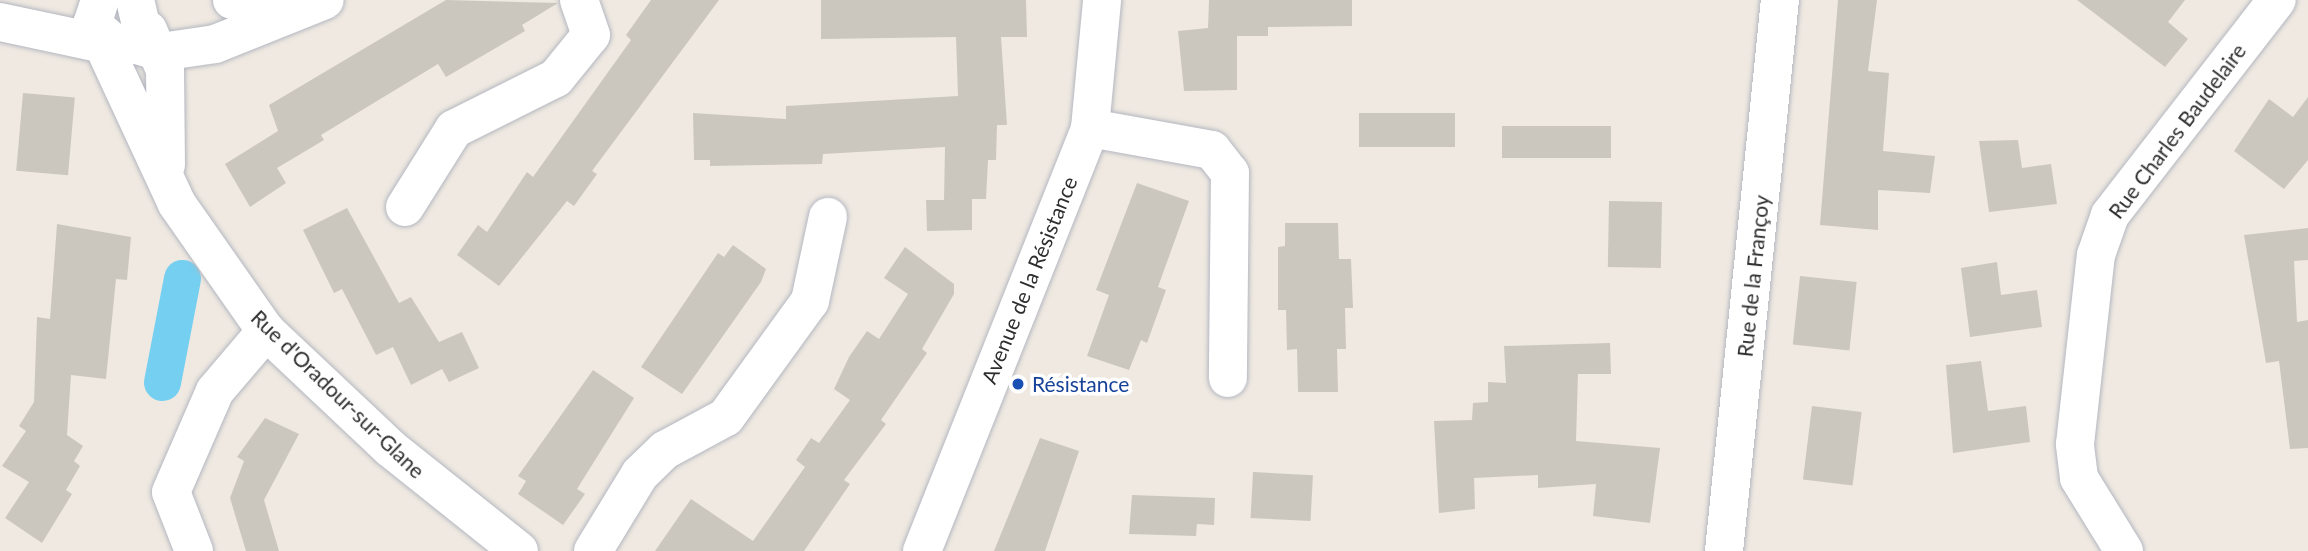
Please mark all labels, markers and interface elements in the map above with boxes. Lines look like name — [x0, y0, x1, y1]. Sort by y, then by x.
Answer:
street label: Rue Charles Baudelaire — [2103, 39, 2251, 223]
street label: Avenue de la Résistance — [976, 173, 1082, 387]
street label: Rue de la Françoy — [1732, 194, 1774, 358]
street label: Rue d'Oradour-sur-Glane — [246, 305, 430, 483]
place label: Résistance — [1032, 371, 1129, 397]
marker: Résistance — [1010, 376, 1026, 392]

